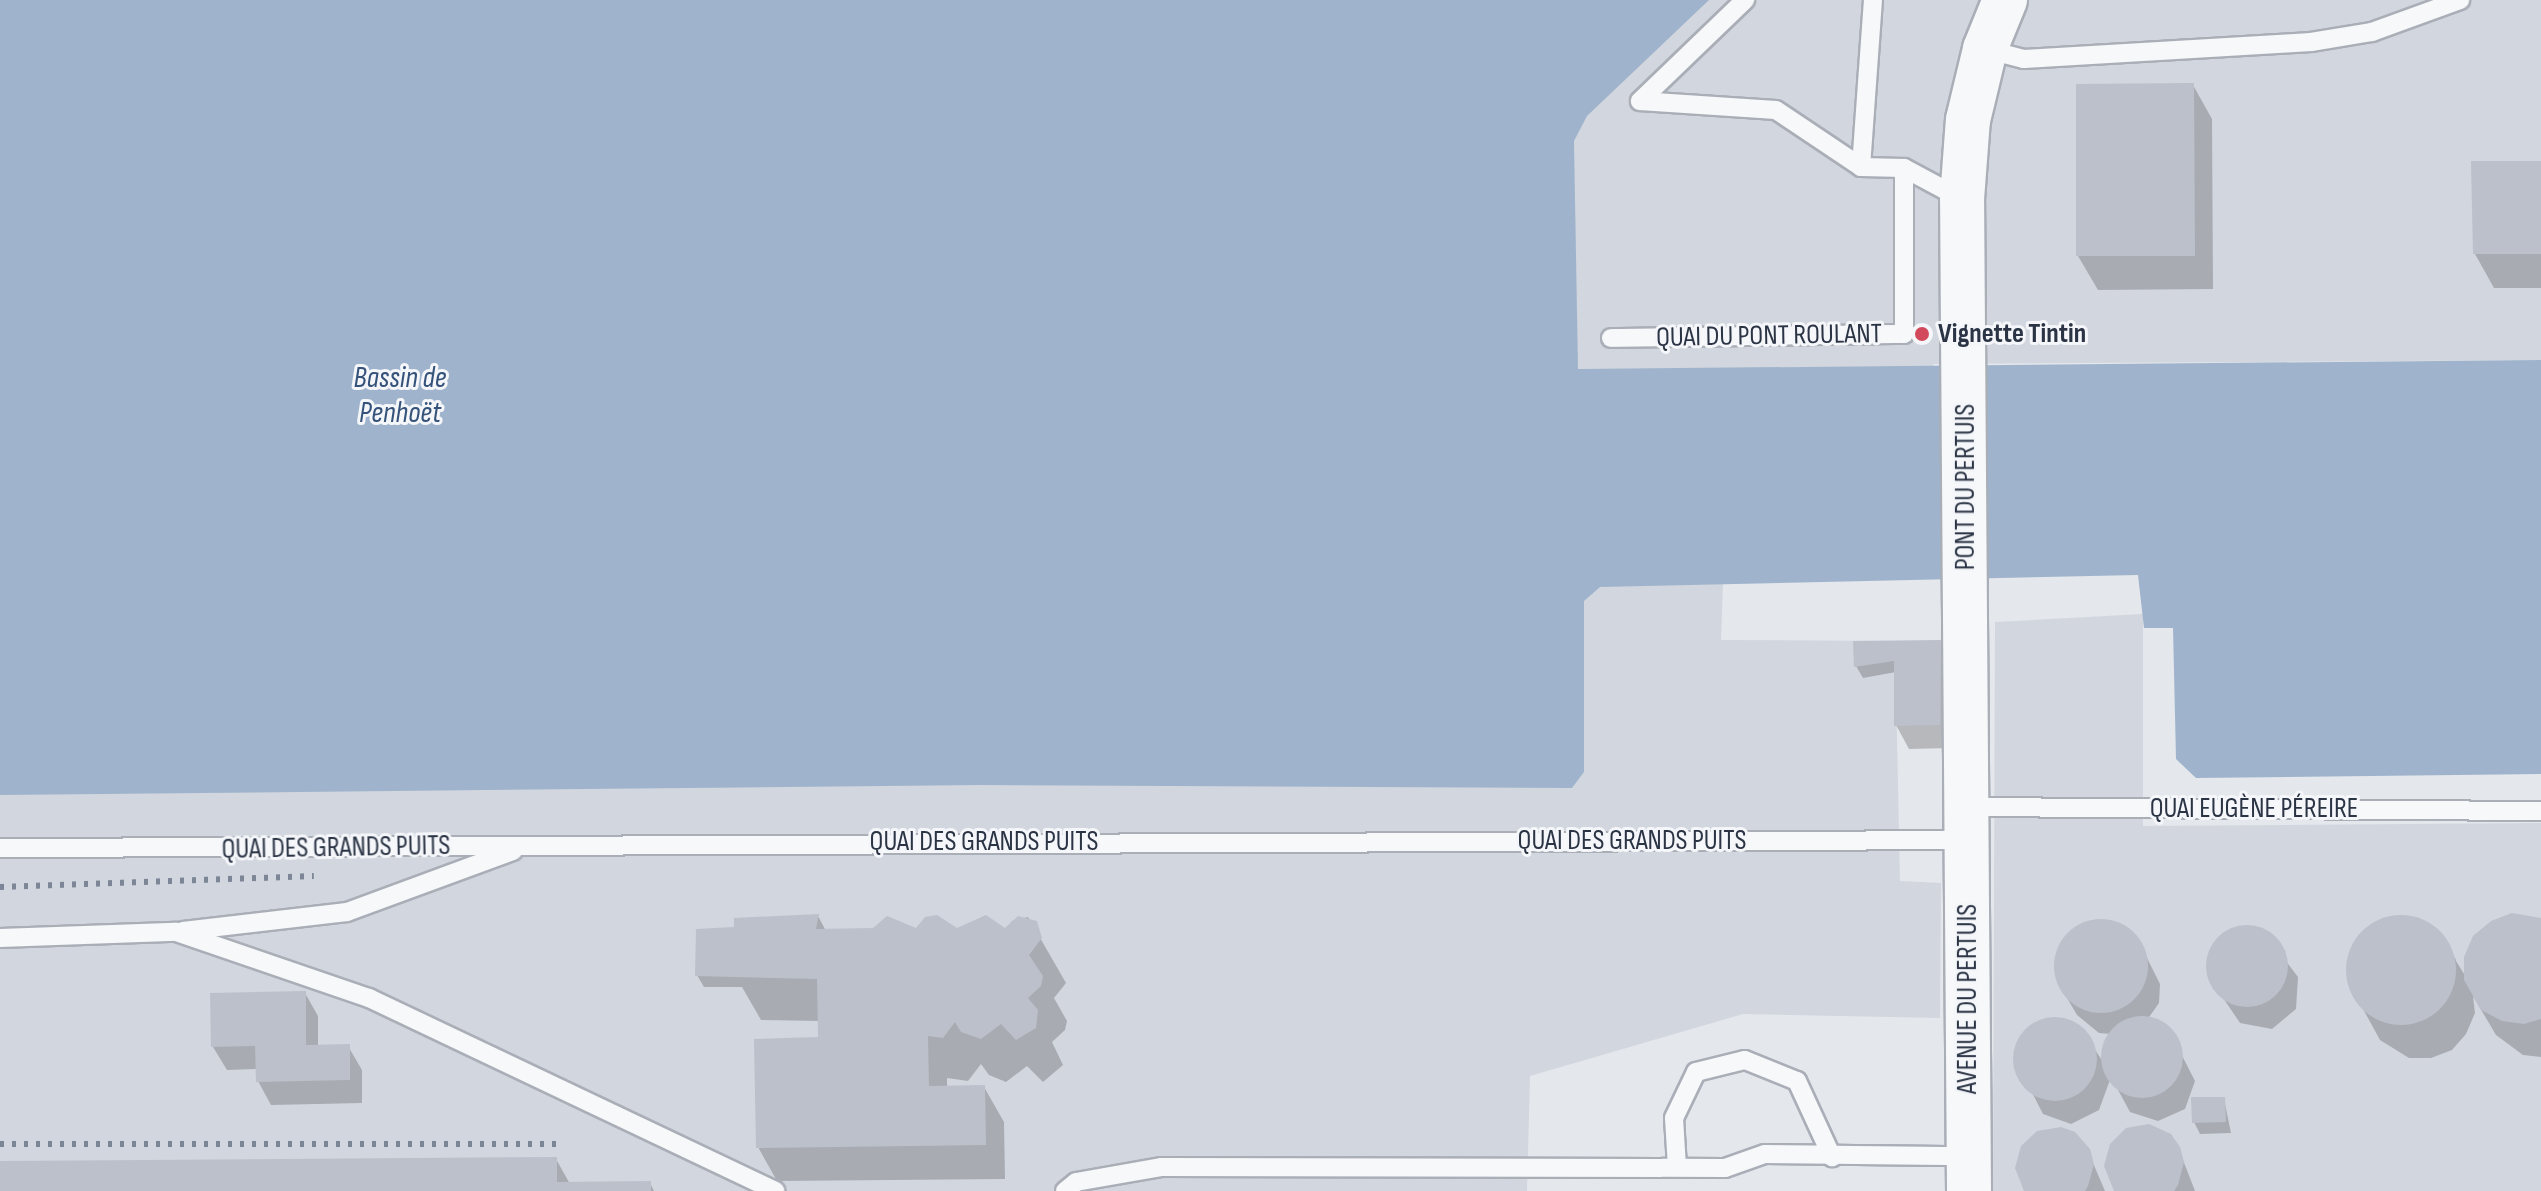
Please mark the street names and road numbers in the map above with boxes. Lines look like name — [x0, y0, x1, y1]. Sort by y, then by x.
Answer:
street label: QUAI DU PONT ROULANT — [1656, 317, 1882, 355]
street label: PONT DU PERTUIS — [1949, 404, 1983, 570]
street label: QUAI EUGÈNE PÉREIRE — [2150, 792, 2358, 826]
street label: QUAI DES GRANDS PUITS — [1518, 824, 1746, 858]
street label: QUAI DES GRANDS PUITS — [870, 825, 1098, 859]
street label: QUAI DES GRANDS PUITS — [221, 829, 451, 867]
street label: AVENUE DU PERTUIS — [1951, 904, 1985, 1094]

